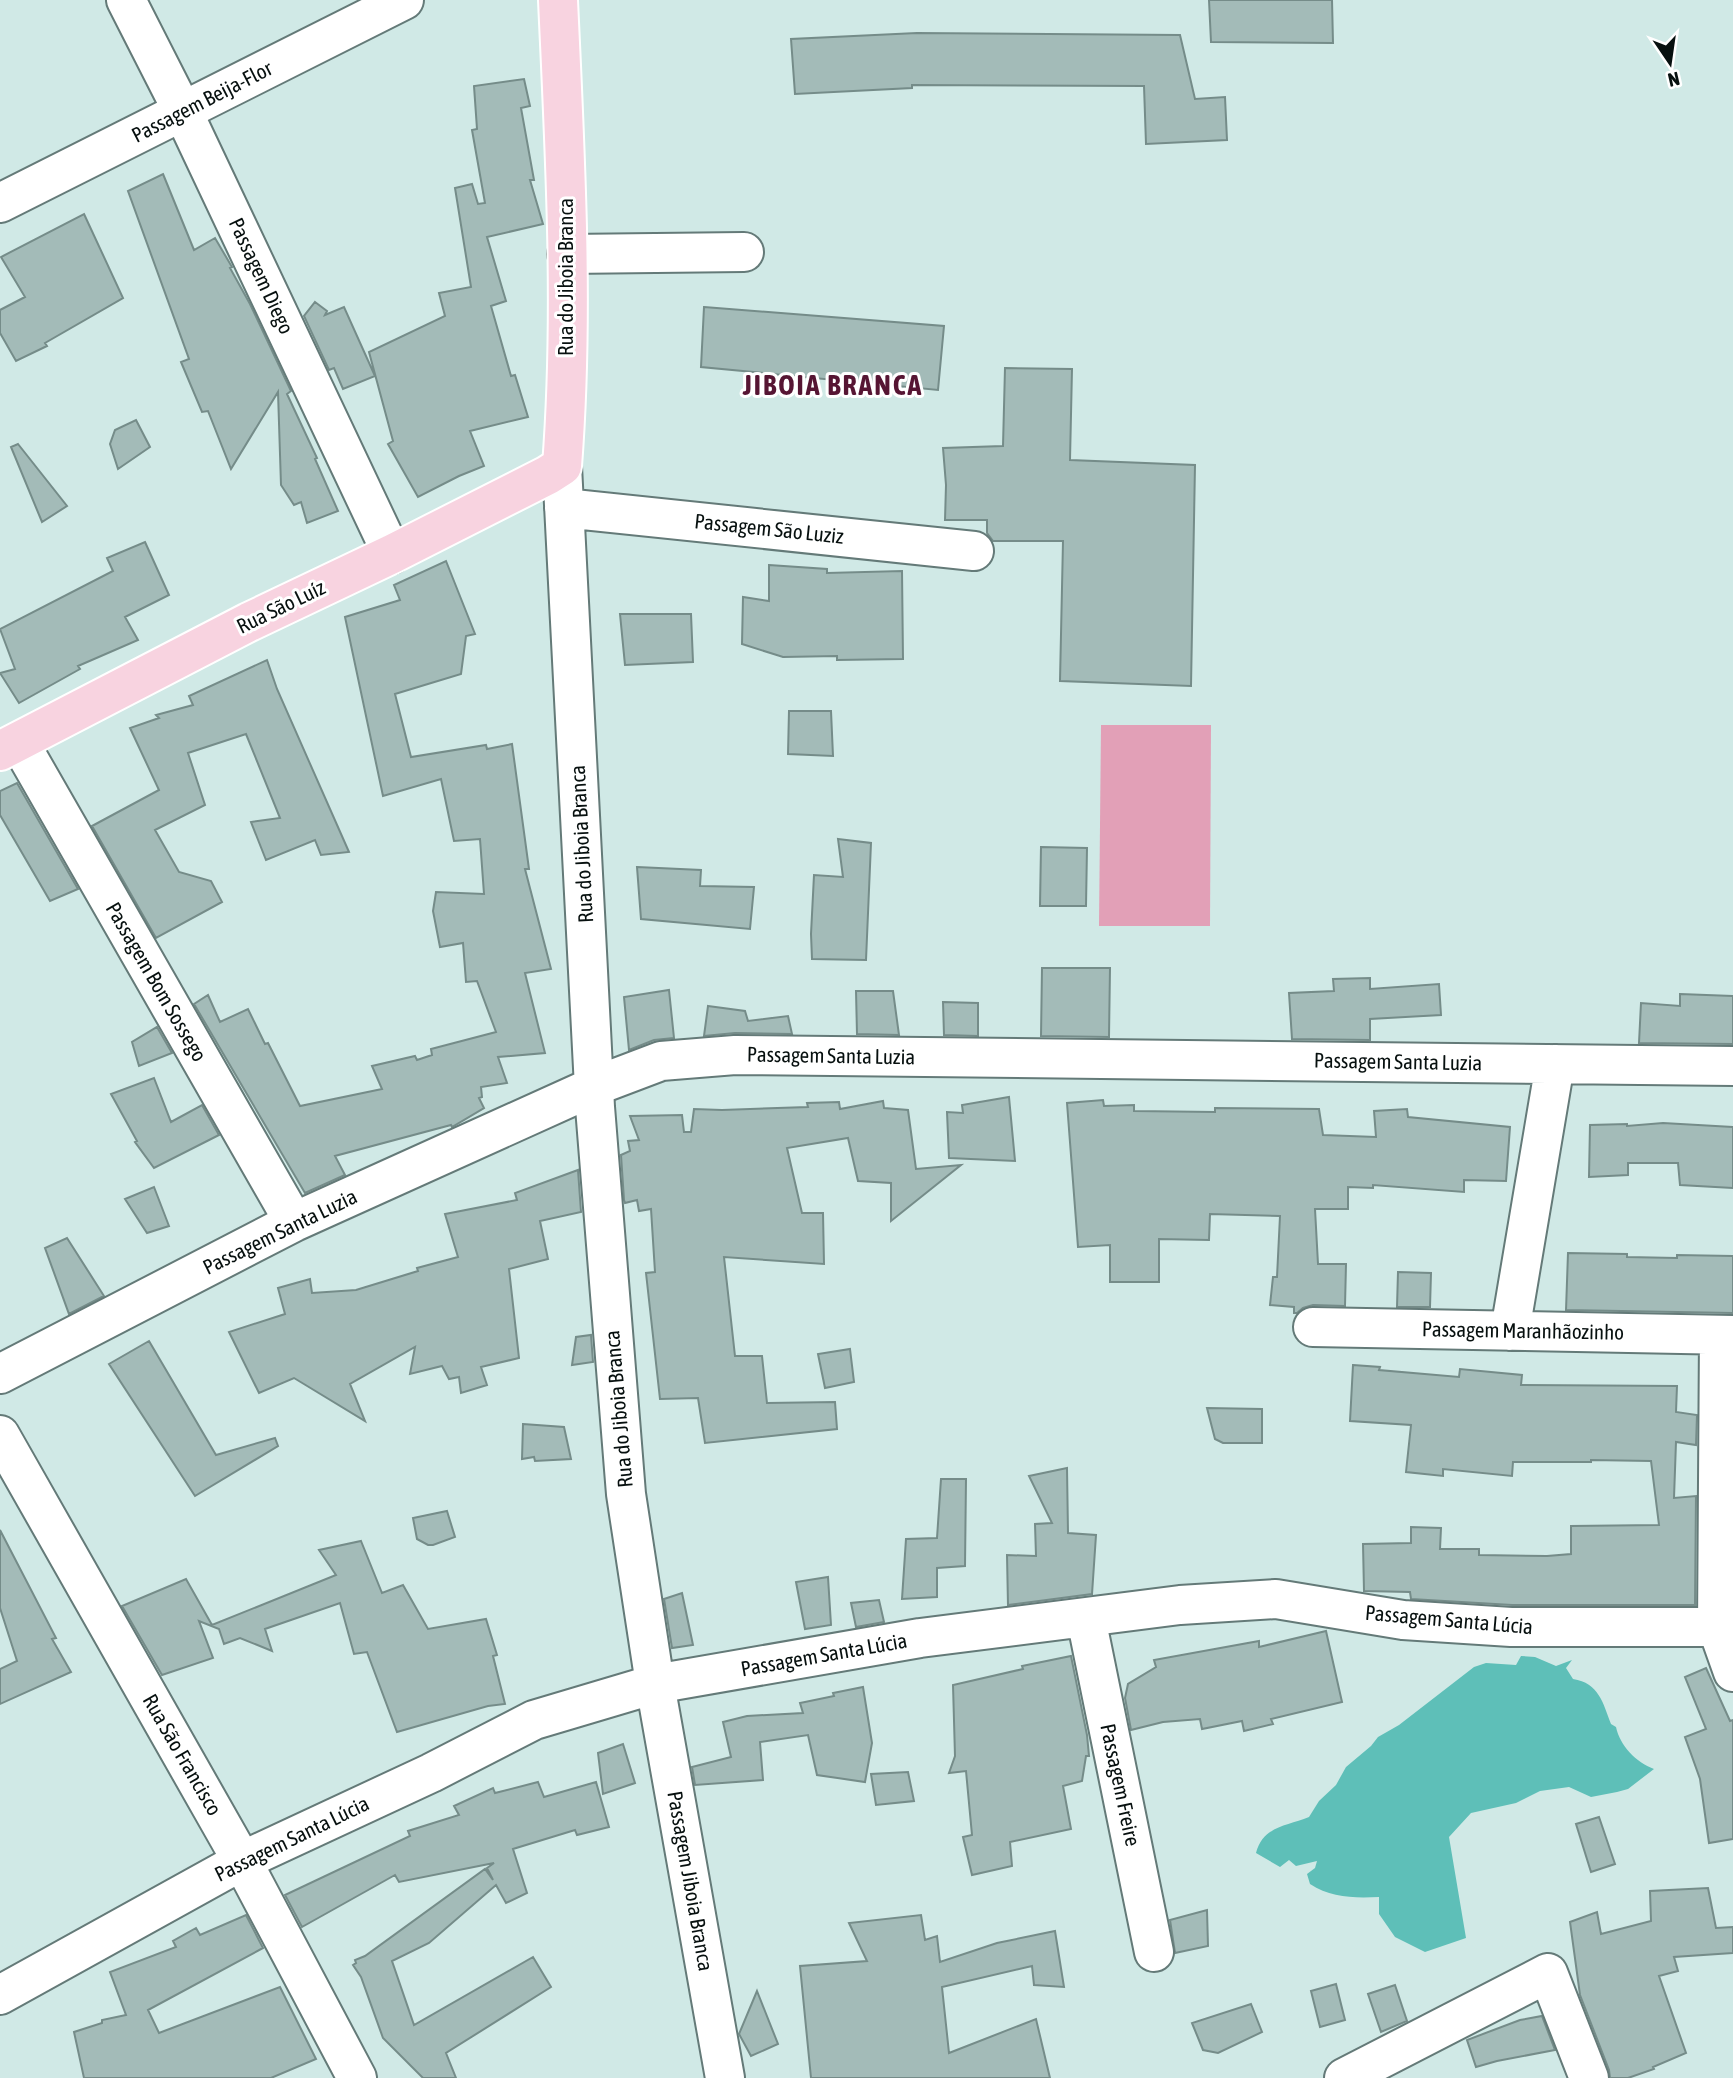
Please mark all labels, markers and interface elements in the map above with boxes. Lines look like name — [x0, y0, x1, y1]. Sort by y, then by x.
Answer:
north arrow — [1635, 28, 1705, 98]
street label: Passagem Beija-Flor — [127, 55, 276, 147]
text: N — [1666, 68, 1682, 92]
street label: Rua do Jiboia Branca — [553, 198, 577, 356]
street label: Passagem Diego — [225, 214, 299, 337]
district label: JIBOIA BRANCA — [742, 369, 923, 401]
street label: Passagem São Luziz — [693, 508, 845, 548]
street label: Rua São Luíz — [232, 574, 329, 638]
street label: Rua do Jiboia Branca — [565, 765, 597, 924]
street label: Passagem Bom Sossego — [102, 898, 212, 1065]
street label: Passagem Santa Luzia — [747, 1042, 915, 1068]
street label: Passagem Santa Luzia — [1314, 1048, 1482, 1074]
street label: Passagem Santa Luzia — [199, 1183, 360, 1279]
street label: Passagem Maranhãozinho — [1422, 1316, 1624, 1344]
street label: Rua do Jiboia Branca — [599, 1329, 637, 1489]
street label: Passagem Santa Lúcia — [1364, 1600, 1534, 1638]
street label: Passagem Santa Lúcia — [739, 1628, 909, 1680]
street label: Rua São Francisco — [138, 1690, 227, 1819]
street label: Passagem Freire — [1096, 1721, 1146, 1848]
street label: Passagem Jiboia Branca — [663, 1789, 719, 1973]
street label: Passagem Santa Lúcia — [211, 1790, 373, 1886]

